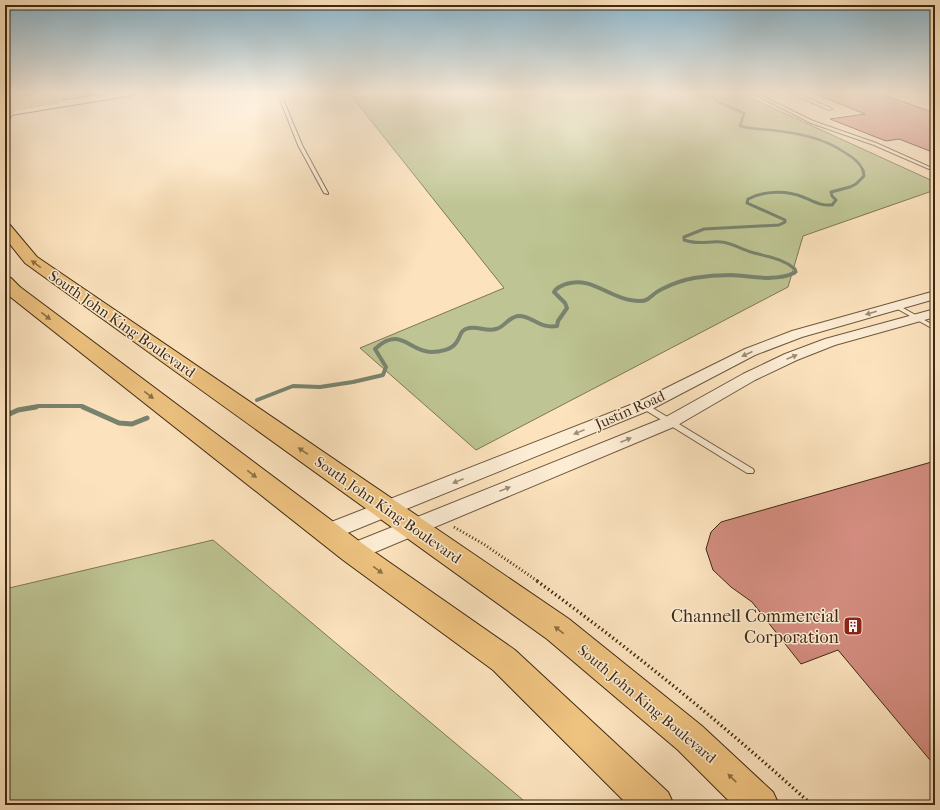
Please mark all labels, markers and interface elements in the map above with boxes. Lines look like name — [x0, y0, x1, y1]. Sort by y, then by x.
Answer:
one-way arrow — [31, 260, 42, 268]
street label: South John King Boulevard — [45, 267, 199, 382]
one-way arrow — [864, 310, 876, 316]
one-way arrow — [41, 311, 51, 319]
one-way arrow — [742, 351, 753, 357]
one-way arrow — [786, 354, 798, 361]
street label: Justin Road — [591, 386, 668, 434]
one-way arrow — [144, 391, 154, 399]
one-way arrow — [573, 429, 584, 435]
one-way arrow — [620, 436, 632, 442]
one-way arrow — [298, 447, 309, 455]
street label: South John King Boulevard — [311, 453, 465, 568]
one-way arrow — [247, 470, 258, 478]
one-way arrow — [452, 478, 464, 484]
one-way arrow — [500, 486, 511, 492]
one-way arrow — [372, 566, 383, 574]
place label: Channell Commercial Corporation — [671, 606, 840, 648]
building icon: Channell Commercial Corporation — [842, 615, 864, 637]
one-way arrow — [554, 626, 564, 634]
street label: South John King Boulevard — [574, 641, 720, 768]
one-way arrow — [727, 773, 737, 783]

